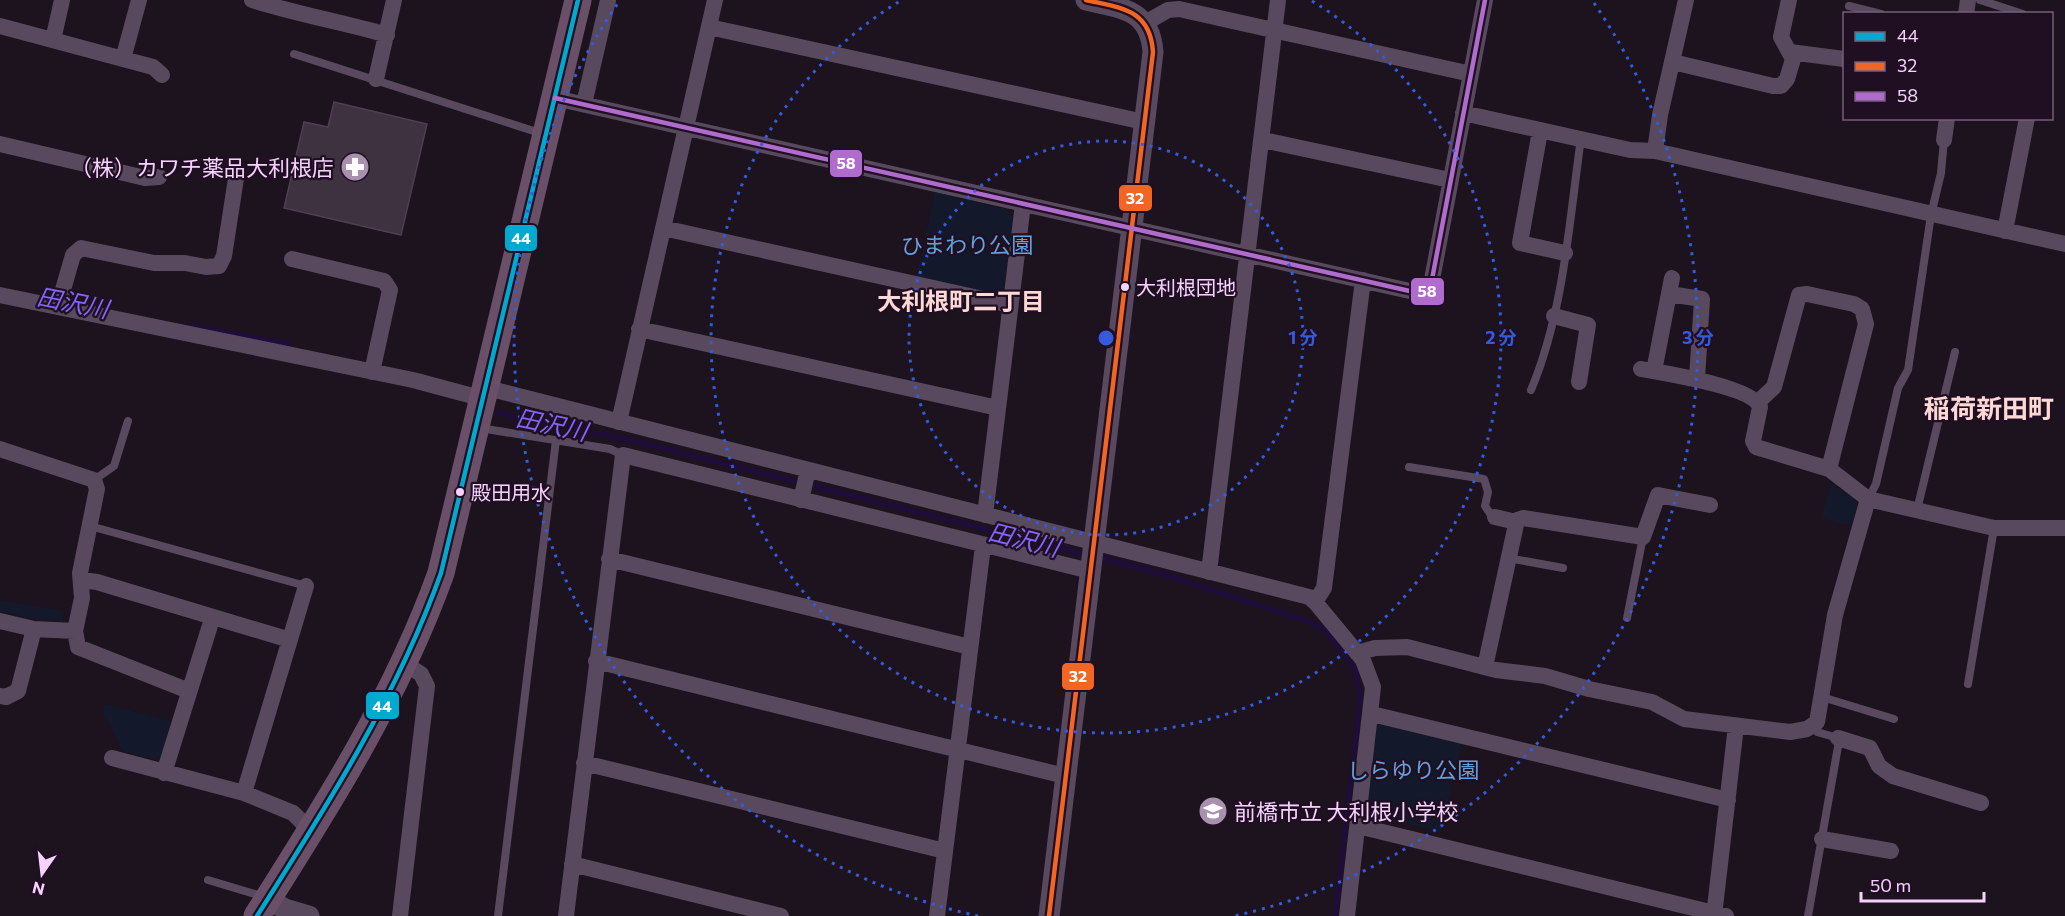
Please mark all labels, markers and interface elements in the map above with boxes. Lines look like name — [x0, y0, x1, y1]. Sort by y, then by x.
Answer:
legend — [1843, 12, 2053, 120]
text: 44 — [1897, 24, 1919, 46]
text: 32 — [1897, 54, 1917, 76]
text: 58 — [1897, 84, 1918, 106]
line badge: 58 — [829, 149, 863, 178]
pharmacy icon: （株）カワチ薬品大利根店 — [339, 151, 371, 183]
text: 58 — [836, 153, 856, 172]
place label: （株）カワチ薬品大利根店 — [70, 154, 334, 181]
line badge: 32 — [1118, 184, 1153, 212]
text: 32 — [1126, 188, 1144, 207]
line badge: 44 — [504, 224, 538, 252]
text: 44 — [511, 228, 531, 247]
park label: ひまわり公園 — [901, 231, 1033, 258]
place label: 大利根団地 — [1136, 275, 1236, 299]
line badge: 58 — [1410, 277, 1445, 306]
water label: 田沢川 — [35, 281, 114, 324]
marker: 大利根団地 — [1119, 281, 1131, 293]
text: 58 — [1417, 281, 1437, 300]
district label: 大利根町二丁目 — [877, 286, 1045, 315]
text: 1 分 — [1288, 326, 1318, 348]
text: 2 分 — [1485, 326, 1517, 348]
text: 3 分 — [1682, 326, 1714, 348]
centre of rings — [1096, 328, 1116, 348]
district label: 稲荷新田町 — [1924, 392, 2054, 423]
water label: 田沢川 — [514, 402, 593, 446]
place label: 殿田用水 — [471, 480, 551, 504]
marker: 殿田用水 — [454, 486, 466, 498]
water label: 田沢川 — [986, 516, 1065, 563]
line badge: 32 — [1061, 662, 1095, 691]
text: 32 — [1069, 666, 1087, 685]
line badge: 44 — [365, 691, 400, 720]
text: 44 — [372, 696, 392, 715]
park label: しらゆり公園 — [1347, 756, 1479, 783]
school or university icon: 前橋市立 大利根小学校 — [1197, 795, 1229, 827]
place label: 前橋市立 大利根小学校 — [1234, 798, 1458, 825]
north arrow — [12, 844, 72, 904]
scale bar — [1861, 865, 1984, 903]
text: 50 m — [1870, 874, 1911, 896]
text: N — [30, 878, 46, 900]

